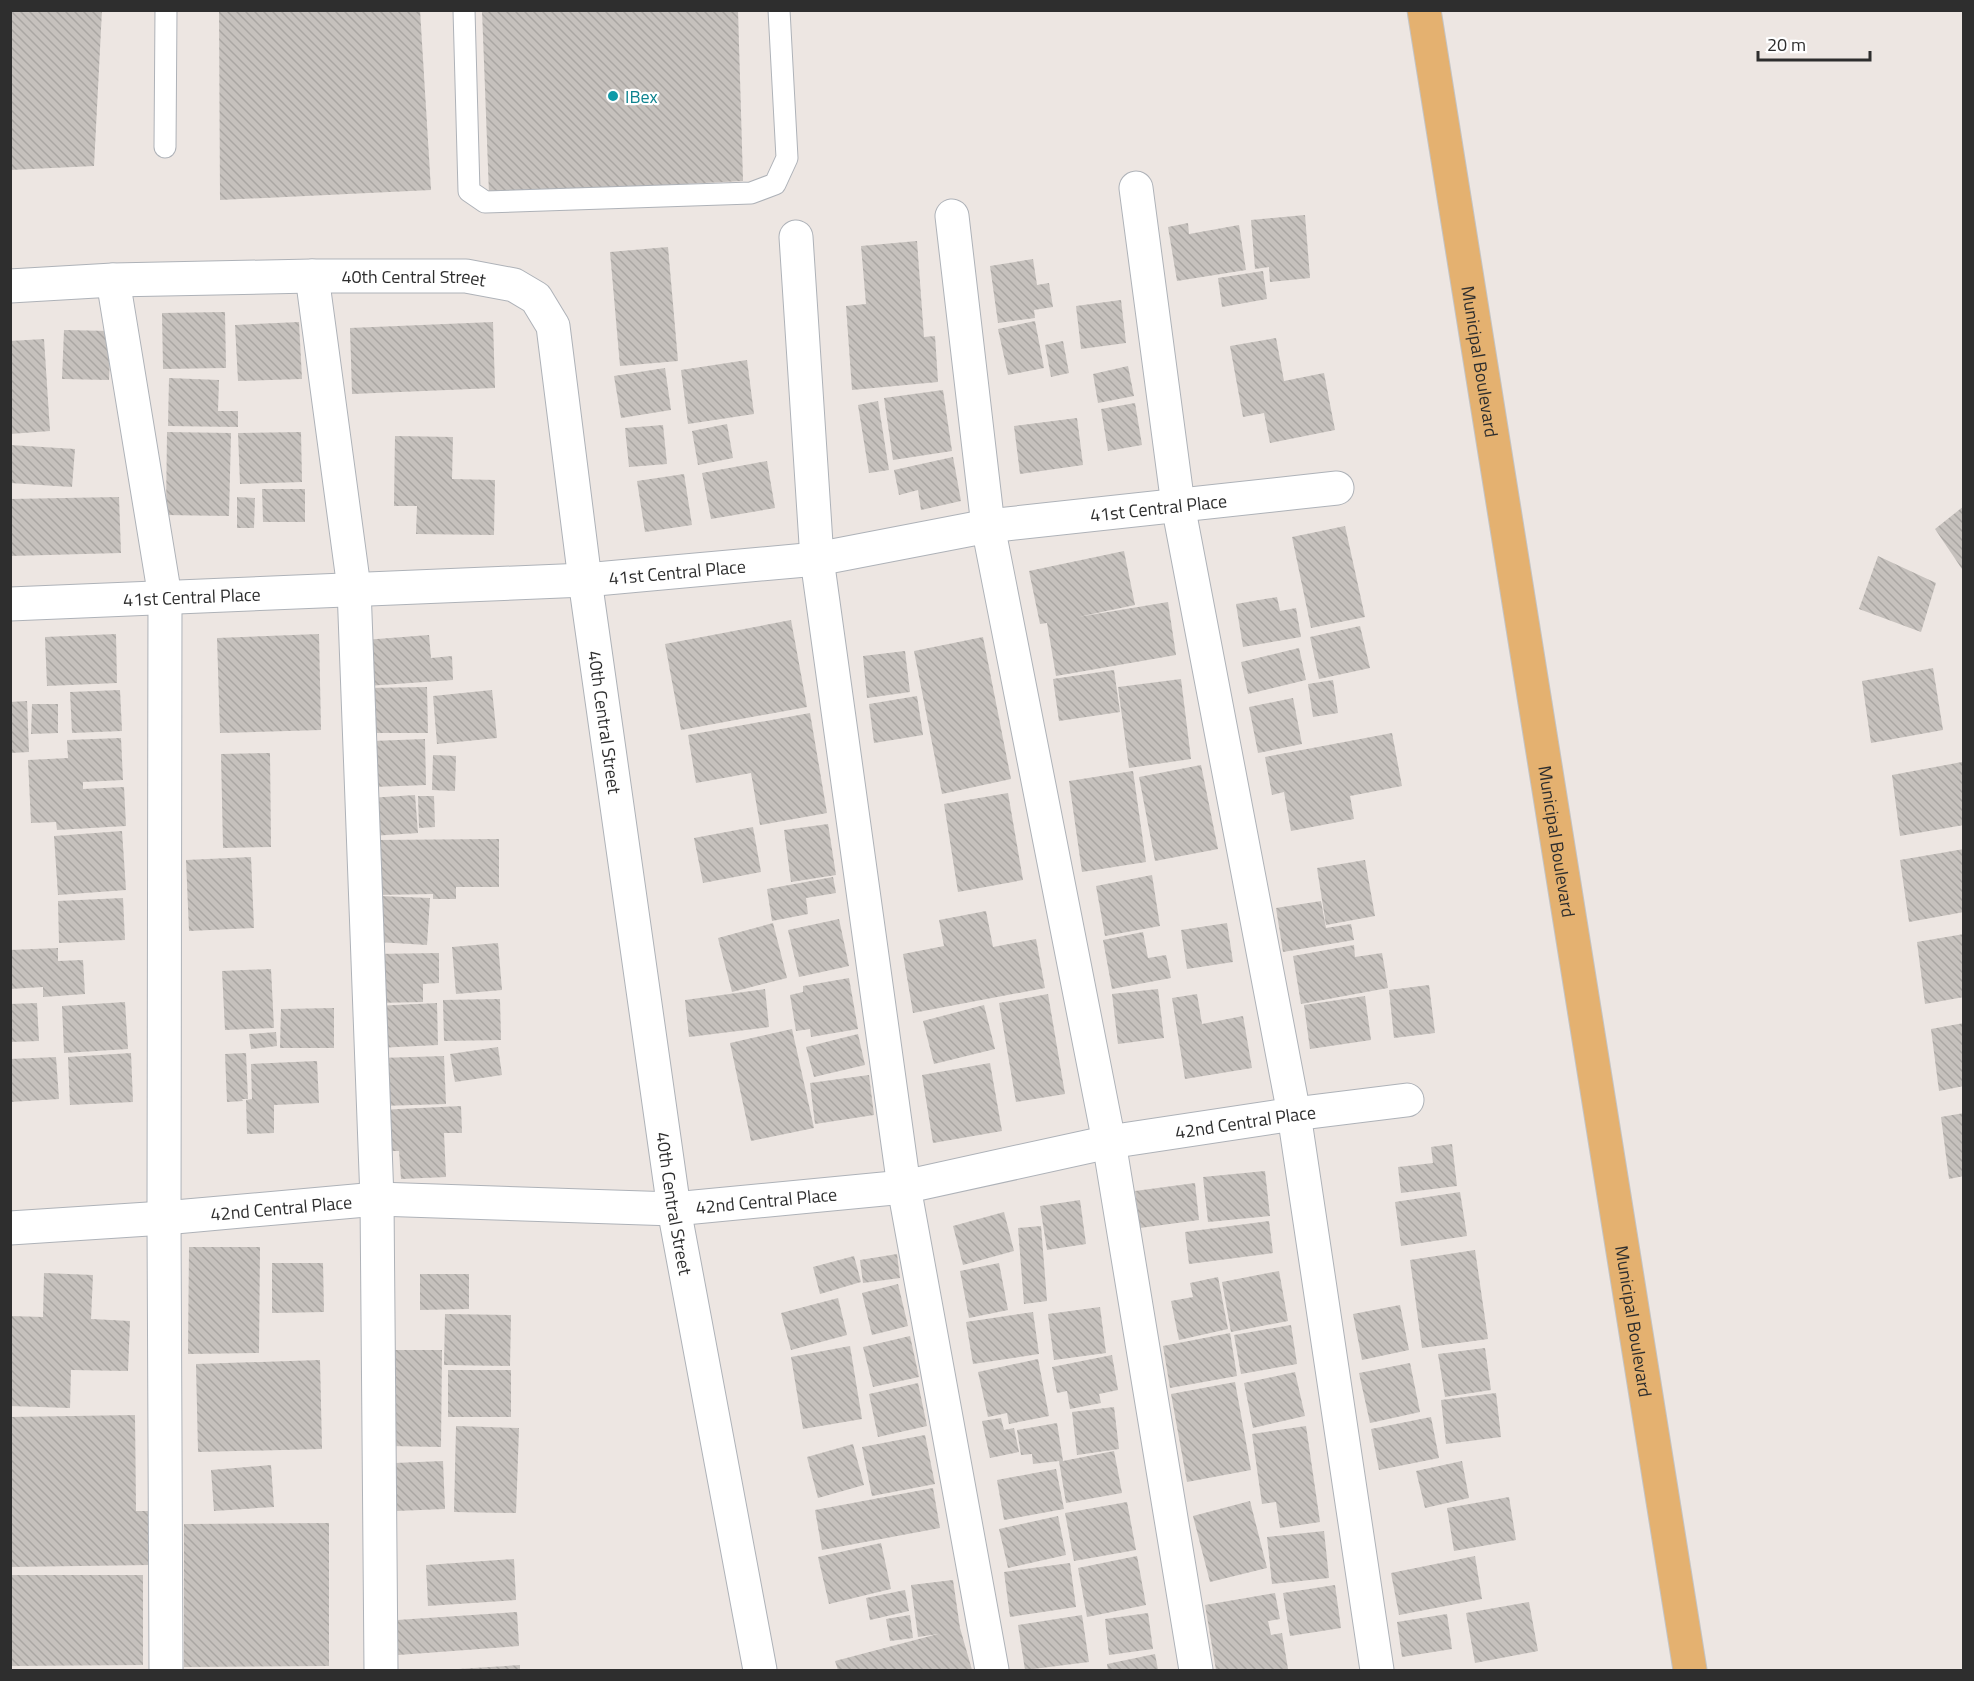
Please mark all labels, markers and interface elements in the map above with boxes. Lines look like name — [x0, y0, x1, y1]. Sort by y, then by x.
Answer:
scale bar — [1758, 24, 1870, 62]
text: 20 m — [1767, 31, 1806, 58]
place label: IBex — [625, 83, 658, 110]
marker: IBex — [606, 89, 620, 103]
street label: 40th Central Street — [341, 262, 489, 293]
street label: Municipal Boulevard — [1455, 284, 1506, 439]
street label: 41st Central Place — [1088, 487, 1228, 528]
street label: 41st Central Place — [607, 552, 747, 591]
street label: 41st Central Place — [123, 580, 261, 613]
street label: 40th Central Street — [582, 649, 629, 796]
street label: Municipal Boulevard — [1532, 764, 1583, 919]
street label: 42nd Central Place — [1173, 1098, 1317, 1145]
street label: 40th Central Street — [650, 1130, 700, 1278]
street label: 42nd Central Place — [694, 1180, 838, 1220]
street label: 42nd Central Place — [209, 1188, 353, 1227]
street label: Municipal Boulevard — [1609, 1244, 1660, 1399]

